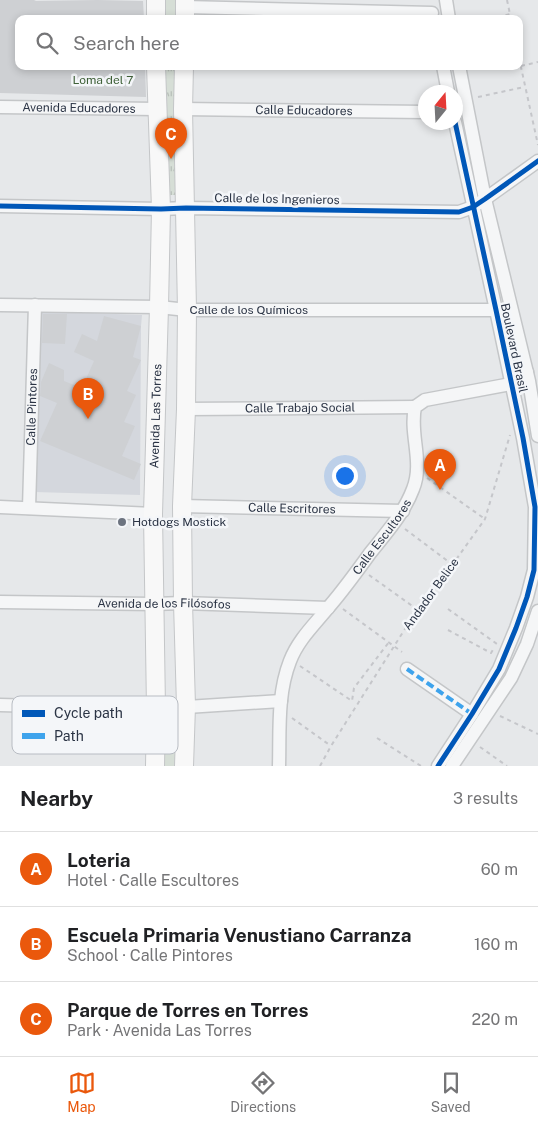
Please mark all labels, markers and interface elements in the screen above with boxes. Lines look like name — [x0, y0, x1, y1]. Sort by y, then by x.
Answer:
search box — [15, 15, 523, 70]
icon: search — [33, 29, 61, 57]
text: Search here — [73, 32, 180, 54]
park label: Loma del 7 — [73, 73, 133, 87]
north arrow — [418, 85, 463, 130]
street label: Avenida Educadores — [22, 100, 136, 116]
street label: Calle Educadores — [255, 103, 353, 118]
pin: C — [155, 118, 187, 159]
street label: Calle de los Ingenieros — [214, 191, 340, 207]
street label: Boulevard Brasil — [498, 302, 530, 394]
street label: Calle de los Químicos — [189, 303, 308, 317]
street label: Avenida Las Torres — [147, 364, 164, 469]
street label: Calle Pintores — [24, 368, 40, 446]
pin: B — [72, 378, 104, 419]
street label: Calle Trabajo Social — [245, 401, 356, 415]
pin: A — [424, 449, 456, 490]
your location — [332, 463, 358, 489]
street label: Calle Escultores — [350, 497, 414, 577]
street label: Calle Escritores — [248, 500, 336, 516]
place label: Hotdogs Mostick — [132, 515, 227, 529]
marker: Hotdogs Mostick — [116, 516, 128, 528]
street label: Andador Belice — [400, 555, 462, 633]
street label: Avenida de los Filósofos — [97, 596, 231, 612]
legend — [12, 696, 178, 754]
text: Cycle path — [54, 705, 123, 721]
text: Path — [54, 728, 84, 744]
text: Nearby — [20, 786, 93, 811]
text: 3 results — [453, 789, 518, 808]
text: Loteria — [67, 849, 131, 871]
text: A — [30, 860, 42, 879]
text: 60 m — [481, 860, 518, 879]
text: Hotel · Calle Escultores — [67, 871, 239, 890]
text: Escuela Primaria Venustiano Carranza — [67, 924, 411, 946]
text: B — [31, 935, 41, 954]
text: 160 m — [474, 935, 518, 954]
text: School · Calle Pintores — [67, 946, 233, 965]
text: Parque de Torres en Torres — [67, 999, 308, 1021]
text: C — [30, 1010, 42, 1029]
text: 220 m — [471, 1010, 518, 1029]
text: Park · Avenida Las Torres — [67, 1021, 252, 1040]
tab: Map — [67, 1069, 96, 1115]
tab: Directions — [230, 1069, 296, 1115]
tab: Saved — [431, 1069, 471, 1115]

